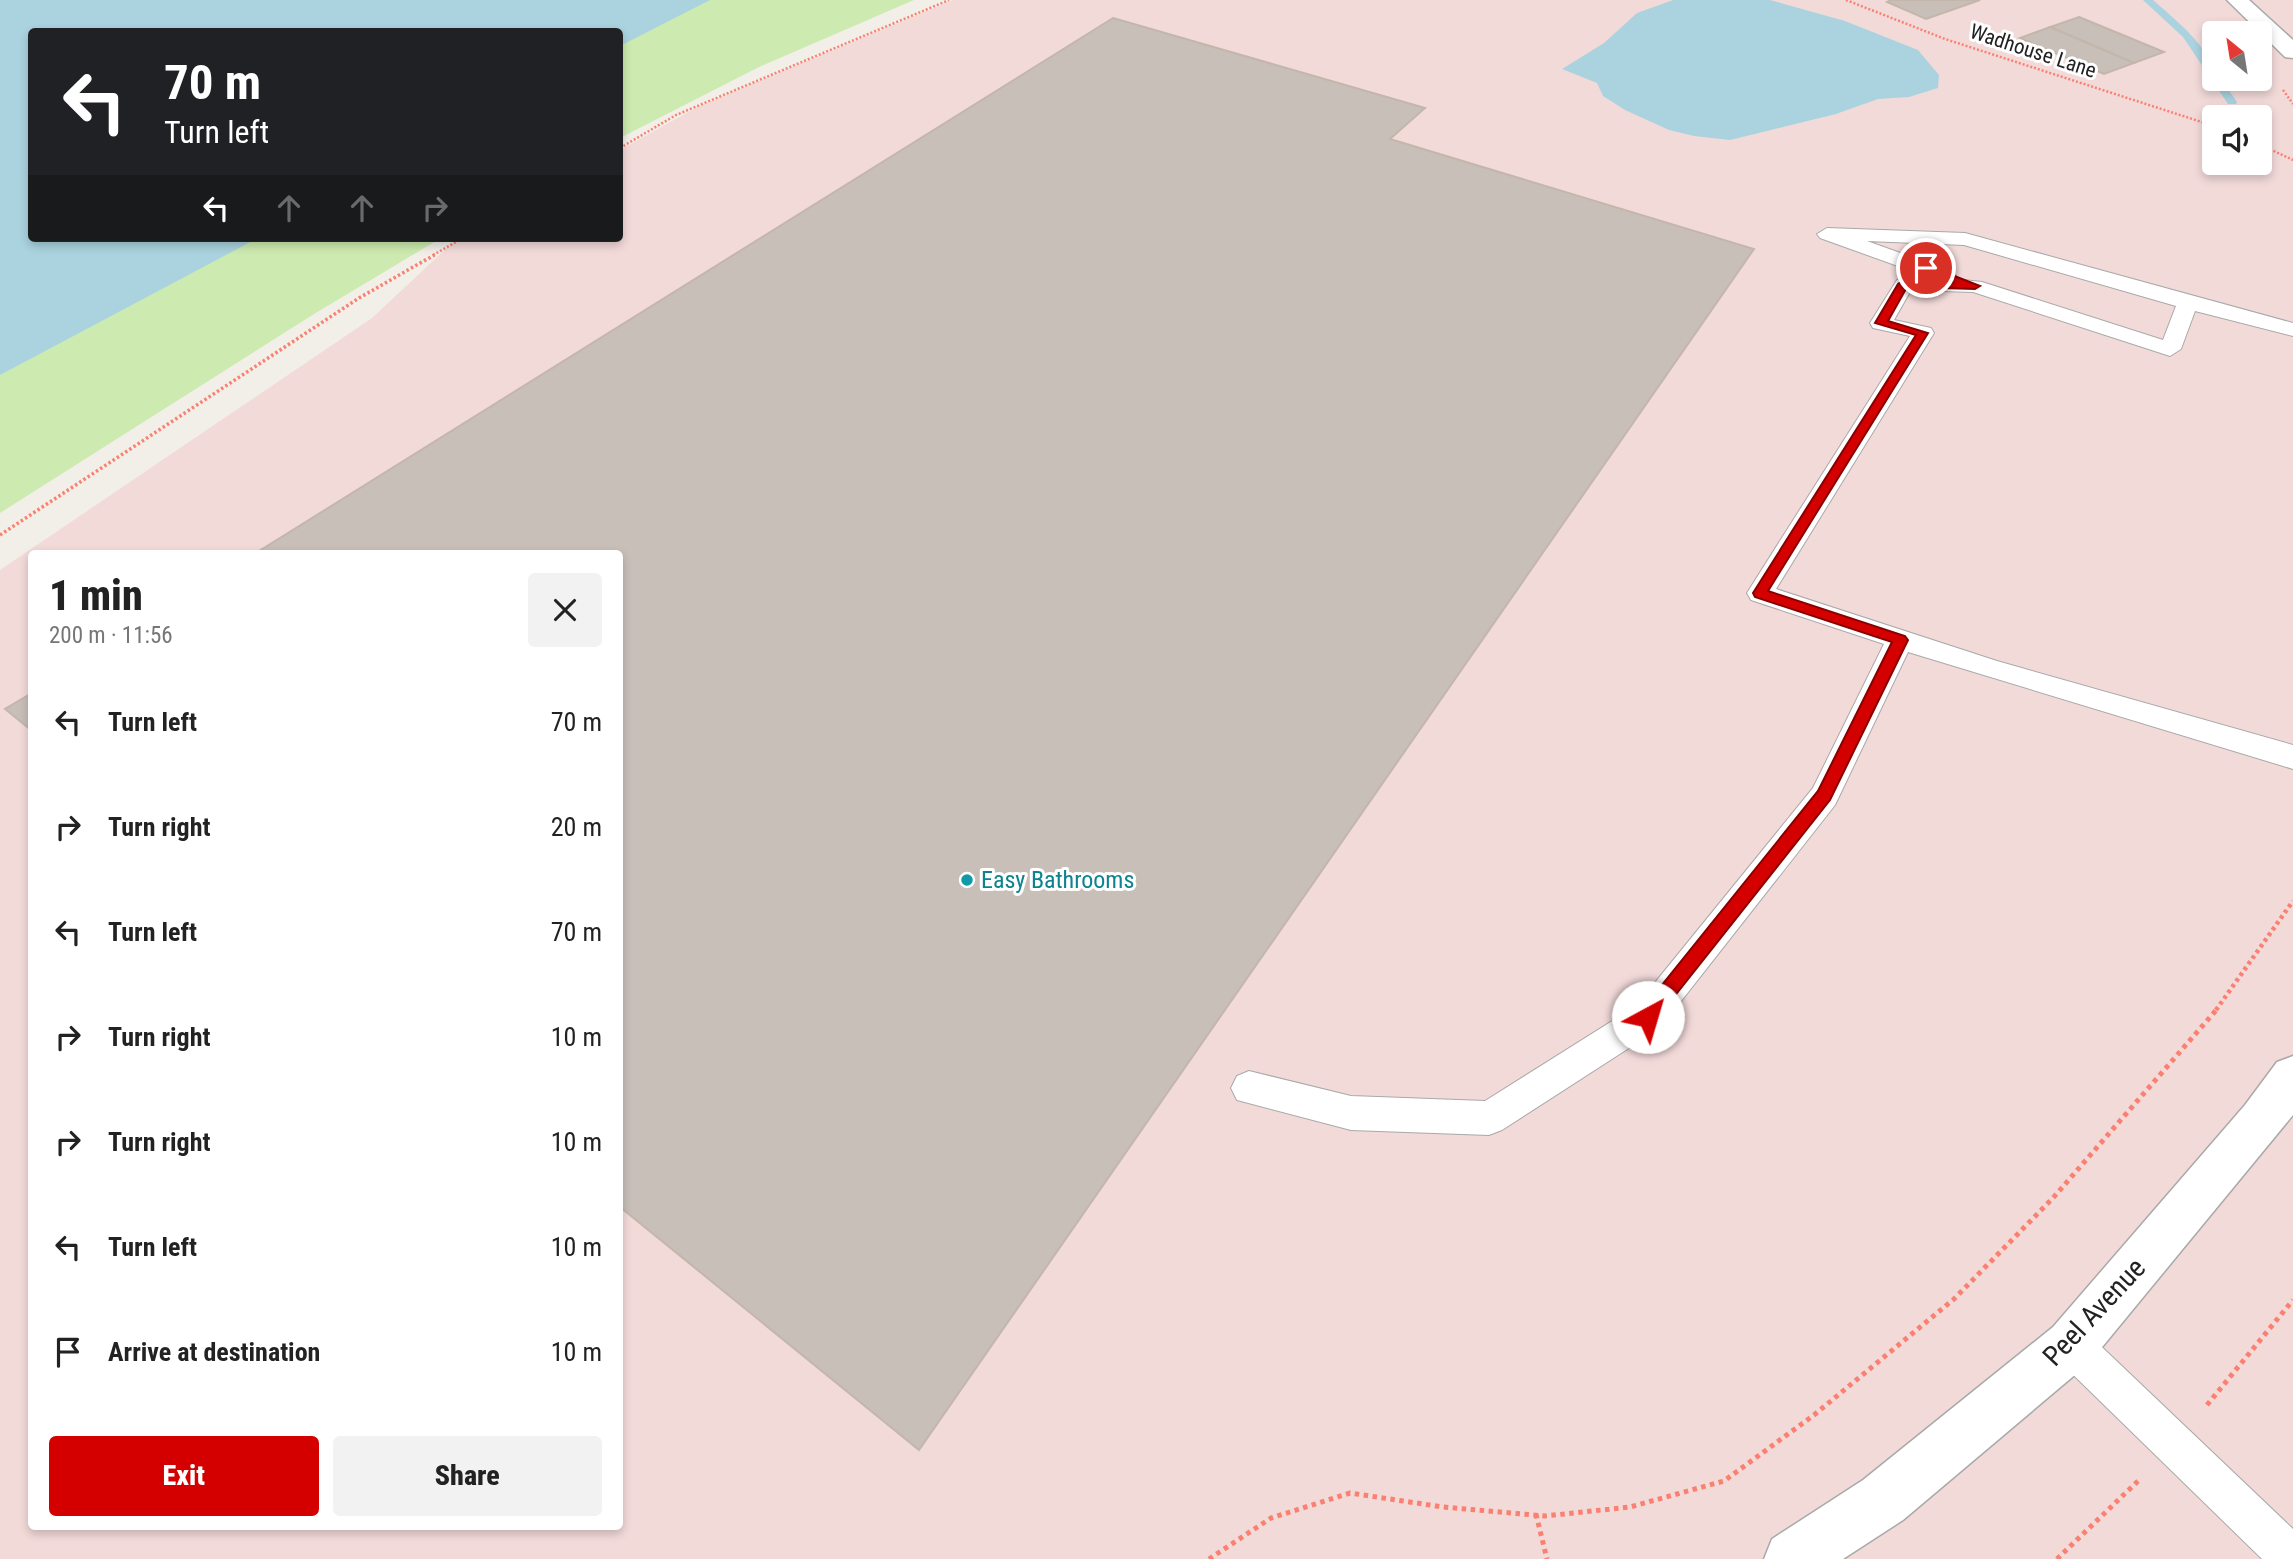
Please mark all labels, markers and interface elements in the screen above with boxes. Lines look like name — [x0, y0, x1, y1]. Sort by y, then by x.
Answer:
street label: Wadhouse Lane — [1967, 19, 2099, 83]
north arrow — [2202, 21, 2272, 91]
map controls — [2202, 21, 2272, 175]
text: 70 m — [164, 54, 261, 111]
icon: left — [49, 56, 140, 147]
button: sound — [2202, 105, 2272, 175]
text: Turn left — [164, 113, 269, 151]
icon: left — [197, 189, 235, 227]
icon: ahead — [270, 189, 308, 227]
icon: ahead — [343, 189, 381, 227]
icon: right — [416, 189, 454, 227]
pin — [1896, 238, 1956, 298]
icon: arrive — [1907, 249, 1945, 287]
text: 1 min — [49, 571, 143, 620]
button: close — [528, 573, 602, 647]
text: 200 m · 11:56 — [49, 622, 173, 649]
icon: left — [49, 703, 87, 741]
text: Turn left — [108, 707, 197, 737]
text: 70 m — [551, 707, 602, 737]
icon: right — [49, 808, 87, 846]
text: Turn right — [108, 812, 210, 842]
text: 20 m — [551, 812, 602, 842]
place label: Easy Bathrooms — [981, 866, 1134, 894]
marker: Easy Bathrooms — [959, 872, 975, 888]
icon: left — [49, 913, 87, 951]
text: Turn left — [108, 917, 197, 947]
text: 70 m — [551, 917, 602, 947]
position arrow — [1611, 980, 1685, 1054]
icon: right — [49, 1018, 87, 1056]
text: Turn right — [108, 1022, 210, 1052]
text: 10 m — [551, 1022, 602, 1052]
icon: right — [49, 1123, 87, 1161]
text: Turn right — [108, 1127, 210, 1157]
text: 10 m — [551, 1127, 602, 1157]
icon: left — [49, 1228, 87, 1266]
text: Turn left — [108, 1232, 197, 1262]
text: 10 m — [551, 1232, 602, 1262]
street label: Peel Avenue — [2036, 1251, 2152, 1373]
icon: arrive — [49, 1333, 87, 1371]
text: Arrive at destination — [108, 1337, 320, 1367]
text: 10 m — [551, 1337, 602, 1367]
button: Exit — [49, 1436, 319, 1516]
button: Share — [333, 1436, 602, 1516]

